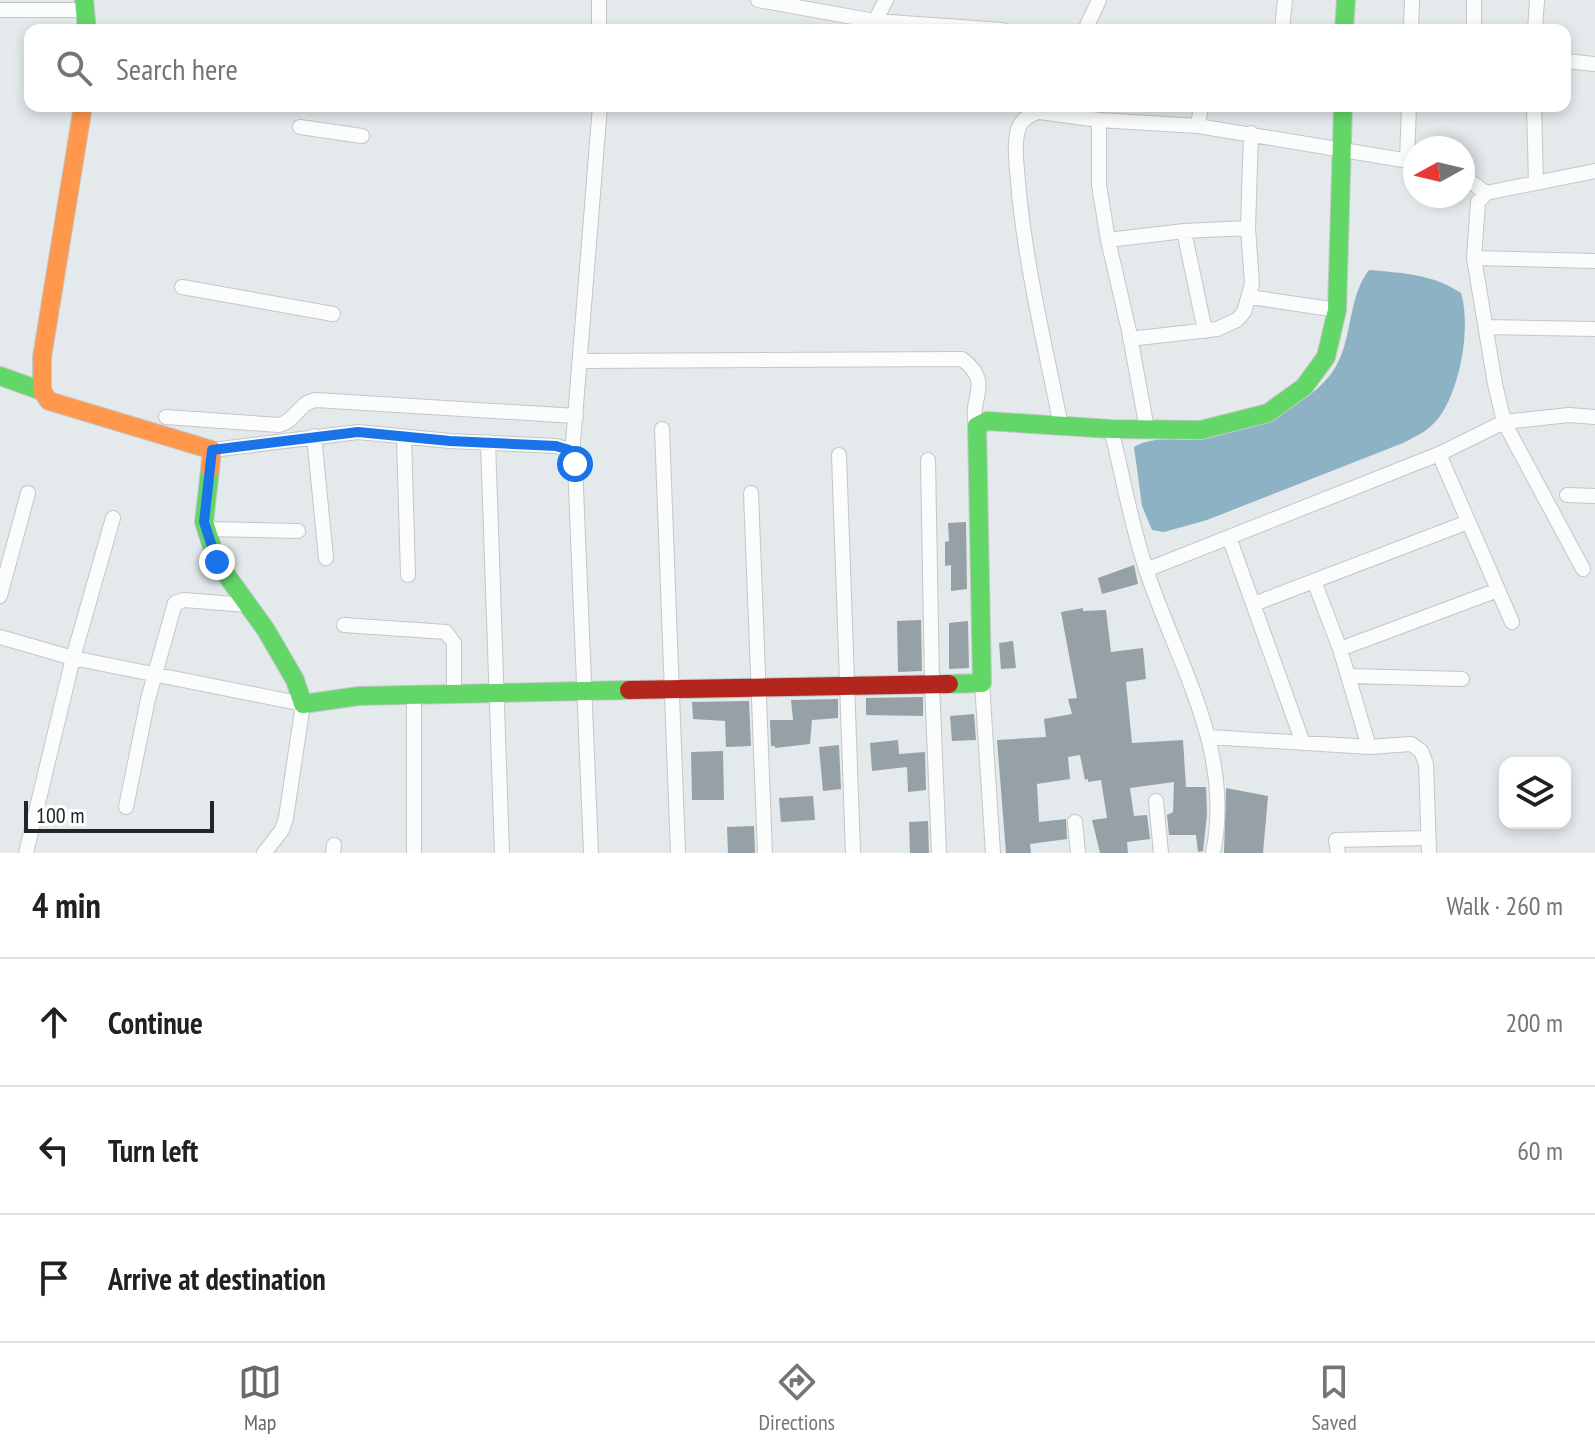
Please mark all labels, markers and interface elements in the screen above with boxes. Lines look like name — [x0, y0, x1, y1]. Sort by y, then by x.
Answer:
search box — [24, 24, 1571, 112]
icon: search — [52, 46, 96, 90]
text: Search here — [116, 49, 238, 88]
north arrow — [1403, 136, 1475, 208]
route start — [557, 446, 593, 482]
route end — [199, 544, 235, 580]
map controls — [1499, 757, 1571, 829]
button: layers — [1499, 757, 1571, 829]
scale bar — [24, 797, 214, 833]
text: 100 m — [36, 801, 85, 829]
text: 4 min — [32, 883, 101, 927]
text: Walk · 260 m — [1446, 889, 1563, 922]
icon: ahead — [32, 1000, 76, 1044]
text: Continue — [108, 1003, 203, 1042]
text: 200 m — [1505, 1006, 1563, 1039]
icon: left — [32, 1128, 76, 1172]
text: Turn left — [108, 1131, 198, 1170]
text: 60 m — [1517, 1134, 1563, 1167]
icon: arrive — [32, 1256, 76, 1300]
text: Arrive at destination — [108, 1259, 326, 1298]
tab: Map — [238, 1360, 282, 1436]
tab: Directions — [759, 1360, 835, 1436]
tab: Saved — [1311, 1360, 1357, 1436]

